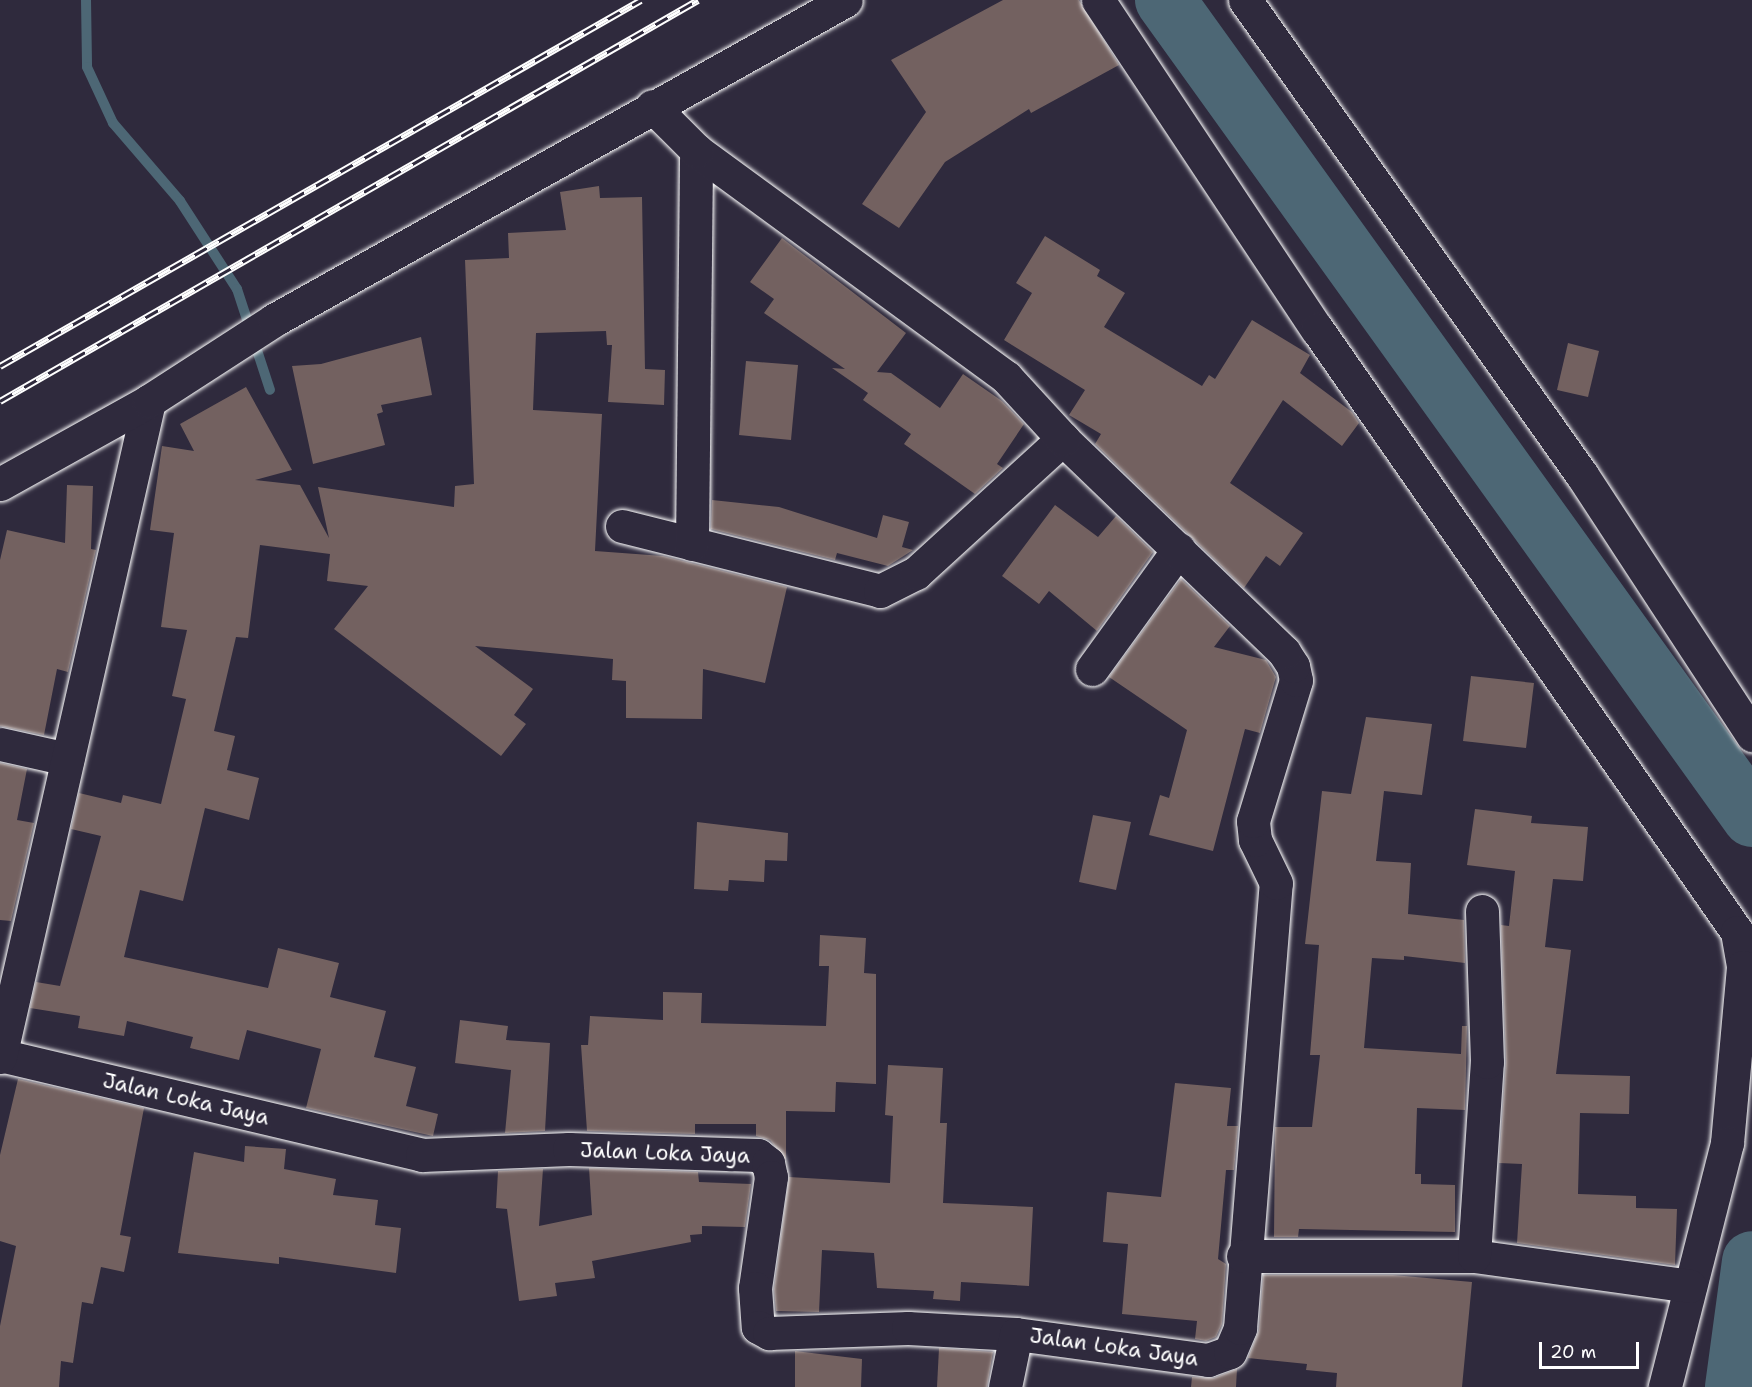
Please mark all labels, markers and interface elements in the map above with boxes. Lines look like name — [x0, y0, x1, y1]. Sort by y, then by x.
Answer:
street label: Jalan Loka Jaya — [100, 1068, 272, 1130]
street label: Jalan Loka Jaya — [580, 1137, 750, 1169]
street label: Jalan Loka Jaya — [1028, 1323, 1200, 1371]
scale bar — [1542, 1330, 1642, 1368]
text: 20 m — [1550, 1340, 1596, 1364]

